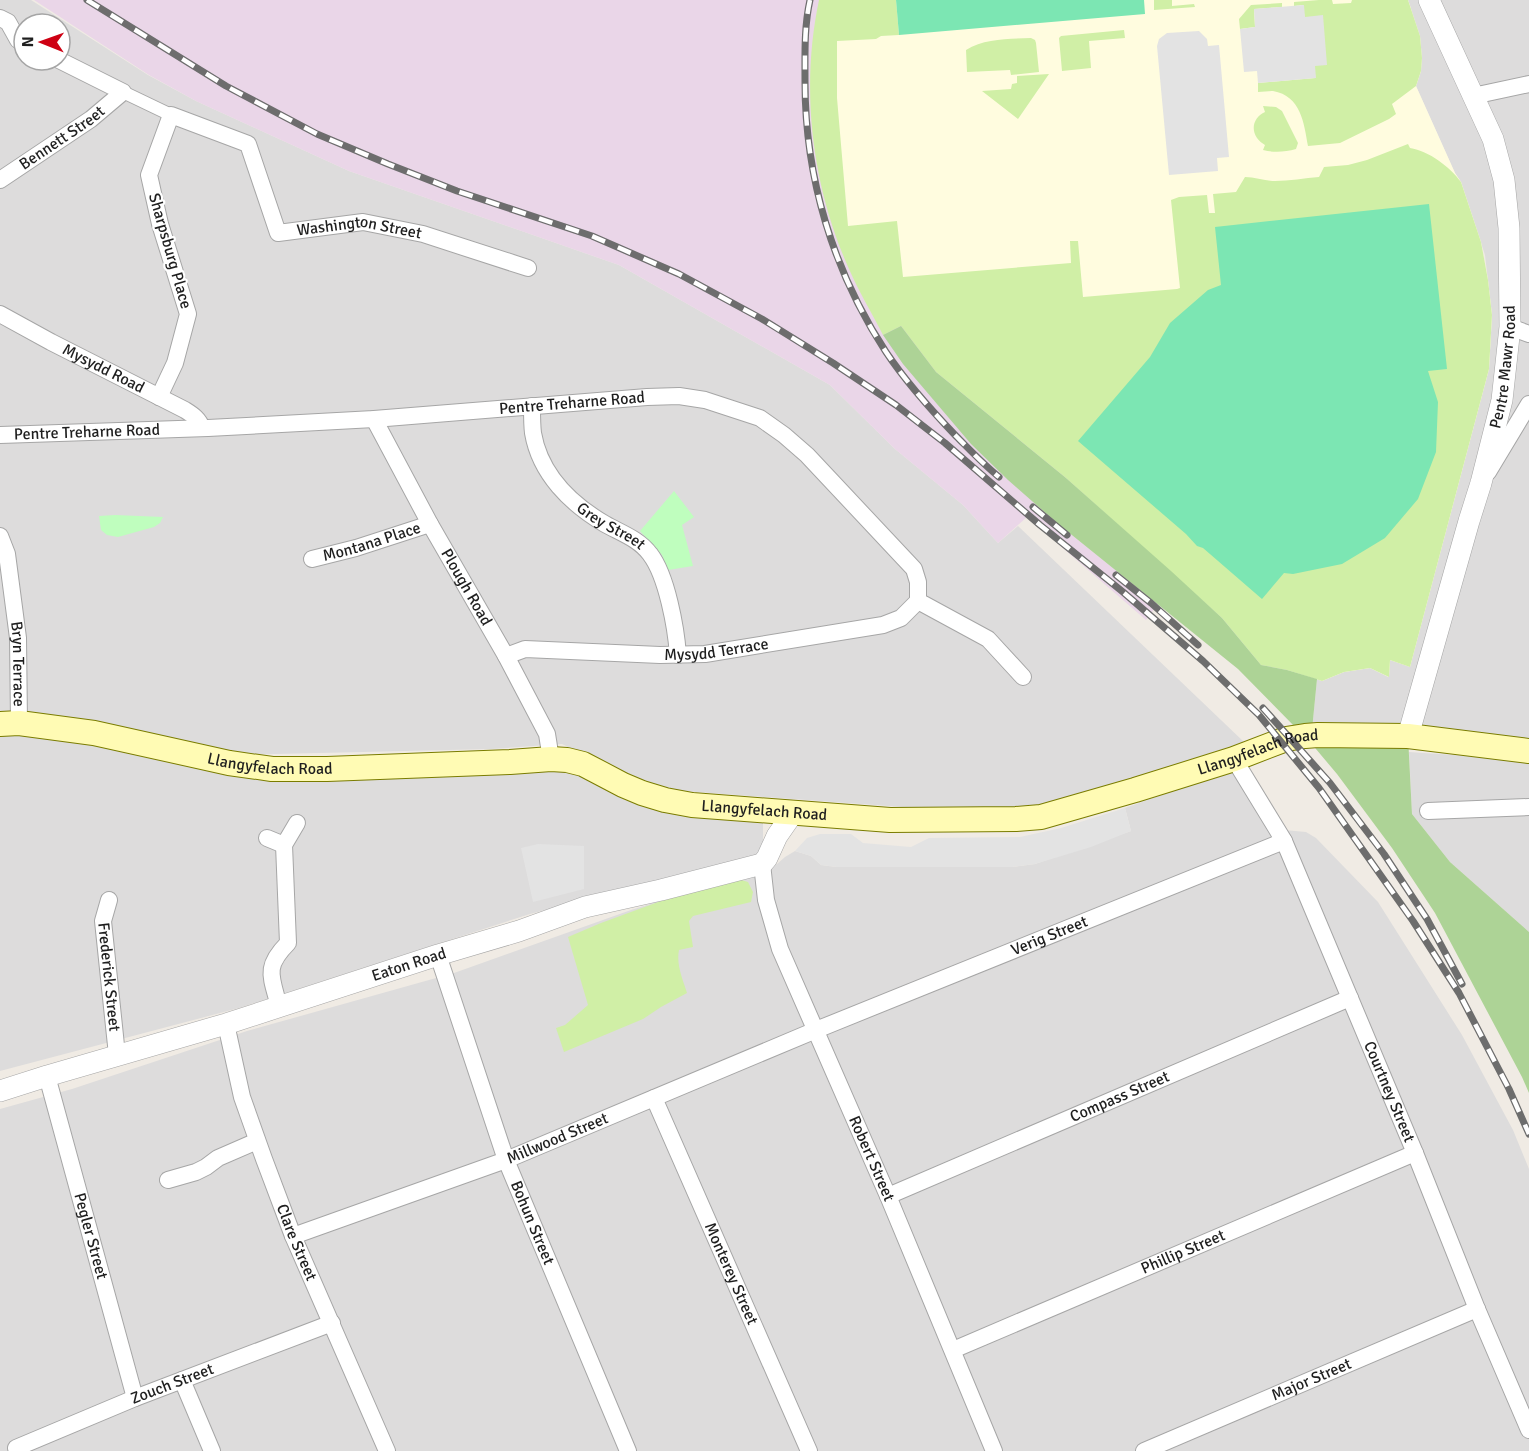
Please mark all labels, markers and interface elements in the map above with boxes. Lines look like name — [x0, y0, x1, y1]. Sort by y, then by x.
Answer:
north arrow — [12, 12, 72, 72]
text: N — [18, 36, 38, 47]
street label: Bennett Street — [15, 101, 109, 174]
street label: Sharpsburg Place — [144, 191, 196, 311]
street label: Washington Street — [296, 212, 424, 244]
street label: Pentre Mawr Road — [1485, 305, 1520, 431]
street label: Mysydd Road — [59, 339, 148, 398]
street label: Pentre Treharne Road — [498, 387, 646, 419]
street label: Pentre Treharne Road — [14, 420, 160, 445]
street label: Grey Street — [573, 498, 650, 554]
street label: Montana Place — [321, 518, 423, 566]
street label: Plough Road — [436, 545, 496, 629]
street label: Bryn Terrace — [6, 620, 29, 707]
street label: Mysydd Terrace — [664, 634, 770, 665]
street label: Llangyfelach Road — [1195, 725, 1319, 780]
street label: Llangyfelach Road — [205, 748, 333, 779]
street label: Llangyfelach Road — [701, 796, 828, 825]
street label: Verig Street — [1008, 911, 1091, 960]
street label: Frederick Street — [93, 921, 125, 1033]
street label: Eaton Road — [369, 943, 448, 986]
street label: Courtney Street — [1359, 1038, 1420, 1146]
street label: Compass Street — [1067, 1066, 1173, 1127]
street label: Millwood Street — [504, 1108, 612, 1169]
street label: Robert Street — [844, 1113, 899, 1205]
street label: Bohun Street — [506, 1178, 559, 1268]
street label: Pegler Street — [69, 1191, 112, 1282]
street label: Clare Street — [272, 1201, 322, 1284]
street label: Monterey Street — [700, 1220, 763, 1328]
street label: Phillip Street — [1138, 1225, 1228, 1279]
street label: Major Street — [1268, 1354, 1355, 1405]
street label: Zouch Street — [128, 1359, 217, 1409]

